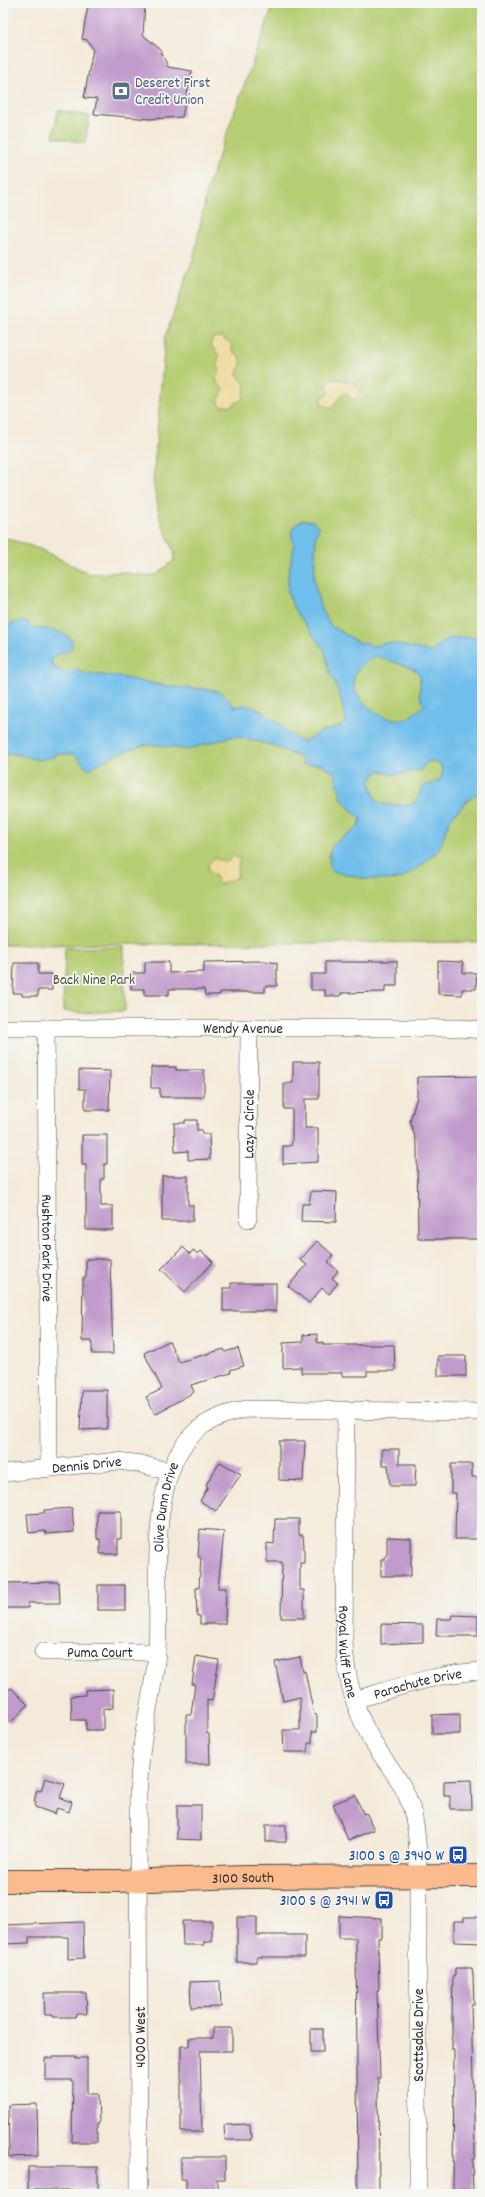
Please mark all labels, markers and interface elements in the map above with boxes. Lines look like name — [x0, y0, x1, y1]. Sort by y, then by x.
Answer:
place label: Deseret First Credit Union — [135, 73, 211, 112]
bank icon: Deseret First Credit Union — [110, 80, 132, 102]
park label: Back Nine Park — [53, 970, 135, 992]
street label: Wendy Avenue — [203, 1019, 283, 1041]
street label: Lazy J Circle — [239, 1089, 262, 1159]
street label: Rushton Park Drive — [34, 1194, 57, 1302]
street label: Dennis Drive — [51, 1452, 123, 1481]
street label: Olive Dunn Drive — [149, 1459, 186, 1553]
street label: Royal Wulff Lane — [331, 1605, 362, 1702]
street label: Puma Court — [67, 1643, 133, 1665]
street label: Parachute Drive — [371, 1664, 464, 1707]
bus stop icon: 3100 S @ 3940 W — [447, 1844, 469, 1866]
place label: 3100 S @ 3940 W — [349, 1846, 444, 1868]
street label: 3100 South — [212, 1868, 274, 1891]
bus stop icon: 3100 S @ 3941 W — [373, 1889, 395, 1911]
place label: 3100 S @ 3941 W — [280, 1891, 370, 1913]
street label: Scottsdale Drive — [409, 1988, 431, 2082]
street label: 4000 West — [131, 2006, 153, 2068]

